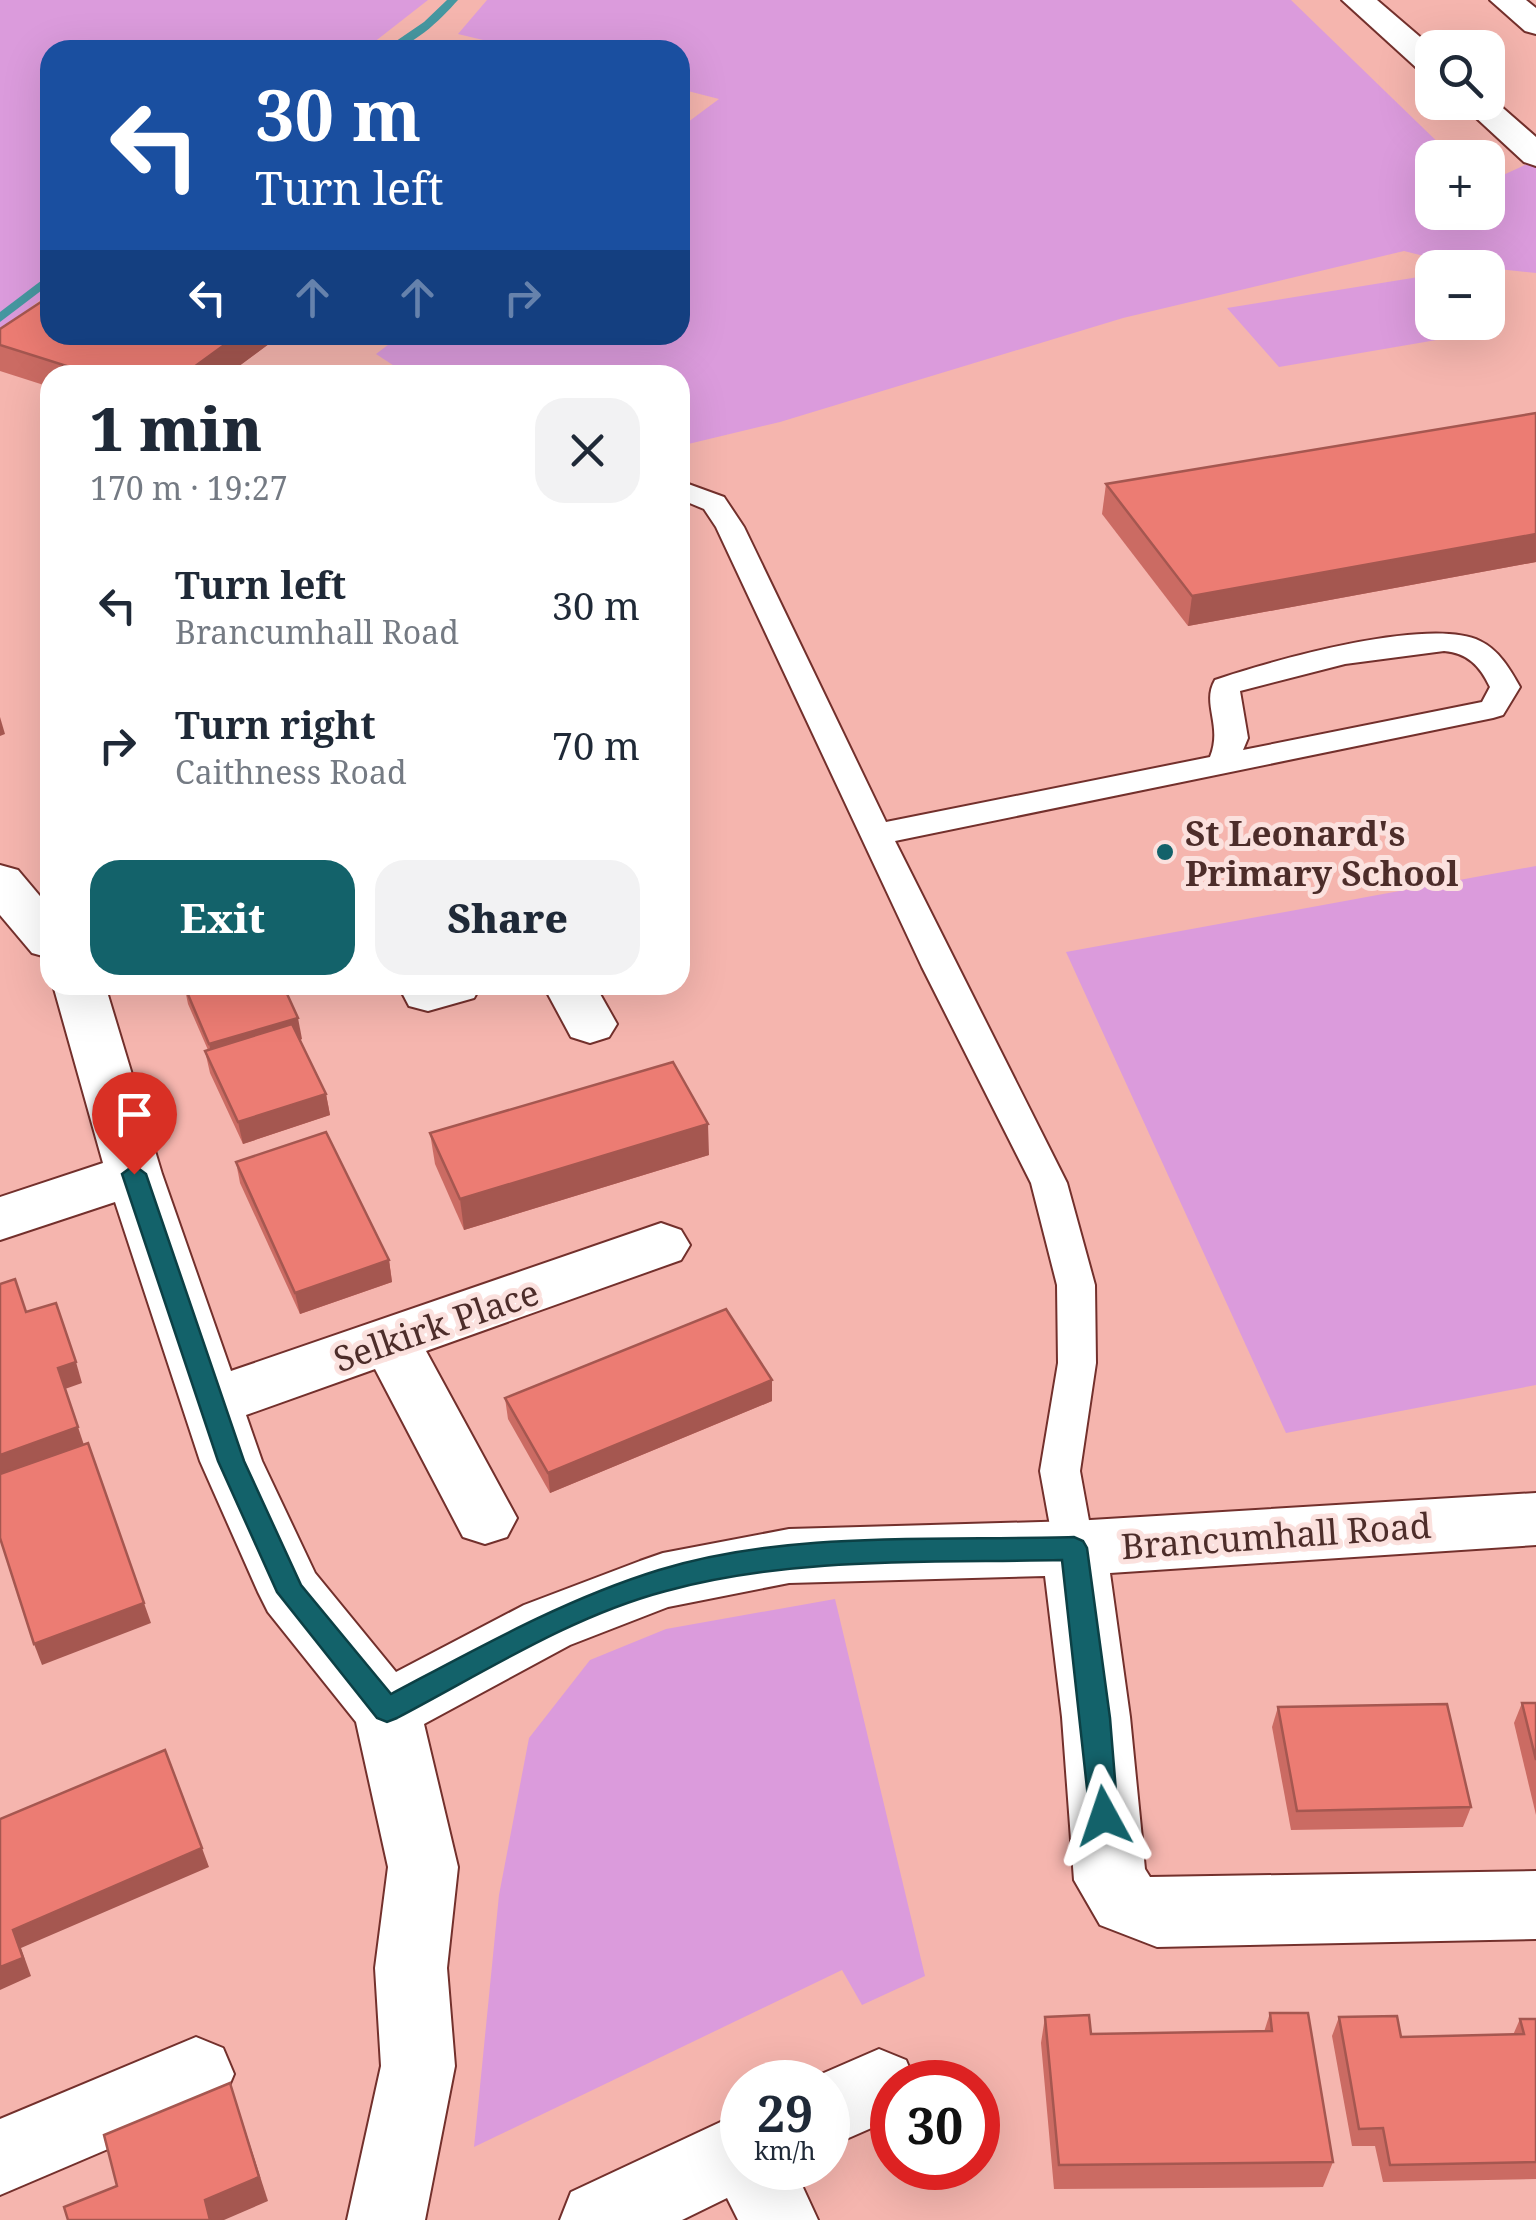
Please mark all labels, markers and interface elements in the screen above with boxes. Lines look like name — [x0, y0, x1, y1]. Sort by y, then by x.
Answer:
map controls — [1415, 30, 1505, 340]
button: search — [1415, 30, 1505, 120]
text: 30 m — [255, 66, 421, 162]
icon: left — [90, 80, 220, 210]
button: + — [1415, 140, 1505, 230]
text: Turn left — [255, 157, 444, 218]
button: − — [1415, 250, 1505, 340]
icon: left — [180, 270, 235, 325]
icon: ahead — [285, 270, 340, 325]
icon: ahead — [390, 270, 445, 325]
icon: right — [495, 270, 550, 325]
text: 1 min — [90, 387, 262, 469]
button: close — [535, 398, 640, 503]
text: 170 m · 19:27 — [90, 466, 288, 509]
text: Turn left — [175, 558, 346, 610]
icon: left — [90, 578, 145, 633]
text: 30 m — [552, 579, 640, 631]
text: Brancumhall Road — [175, 610, 459, 653]
text: Turn right — [175, 698, 376, 750]
icon: right — [90, 718, 145, 773]
text: 70 m — [552, 719, 640, 771]
text: Caithness Road — [175, 750, 407, 793]
place label: St Leonard's Primary School — [1185, 809, 1459, 896]
marker: St Leonard's Primary School — [1154, 841, 1176, 863]
button: Exit — [90, 860, 355, 975]
button: Share — [375, 860, 640, 975]
pin — [92, 1072, 177, 1175]
icon: arrive — [107, 1087, 162, 1142]
street label: Selkirk Place — [327, 1268, 545, 1382]
street label: Brancumhall Road — [1119, 1501, 1433, 1569]
position arrow — [1052, 1764, 1156, 1868]
speed limit sign: 30 — [870, 2060, 1000, 2190]
text: 29 — [757, 2079, 813, 2147]
text: km/h — [754, 2133, 816, 2167]

